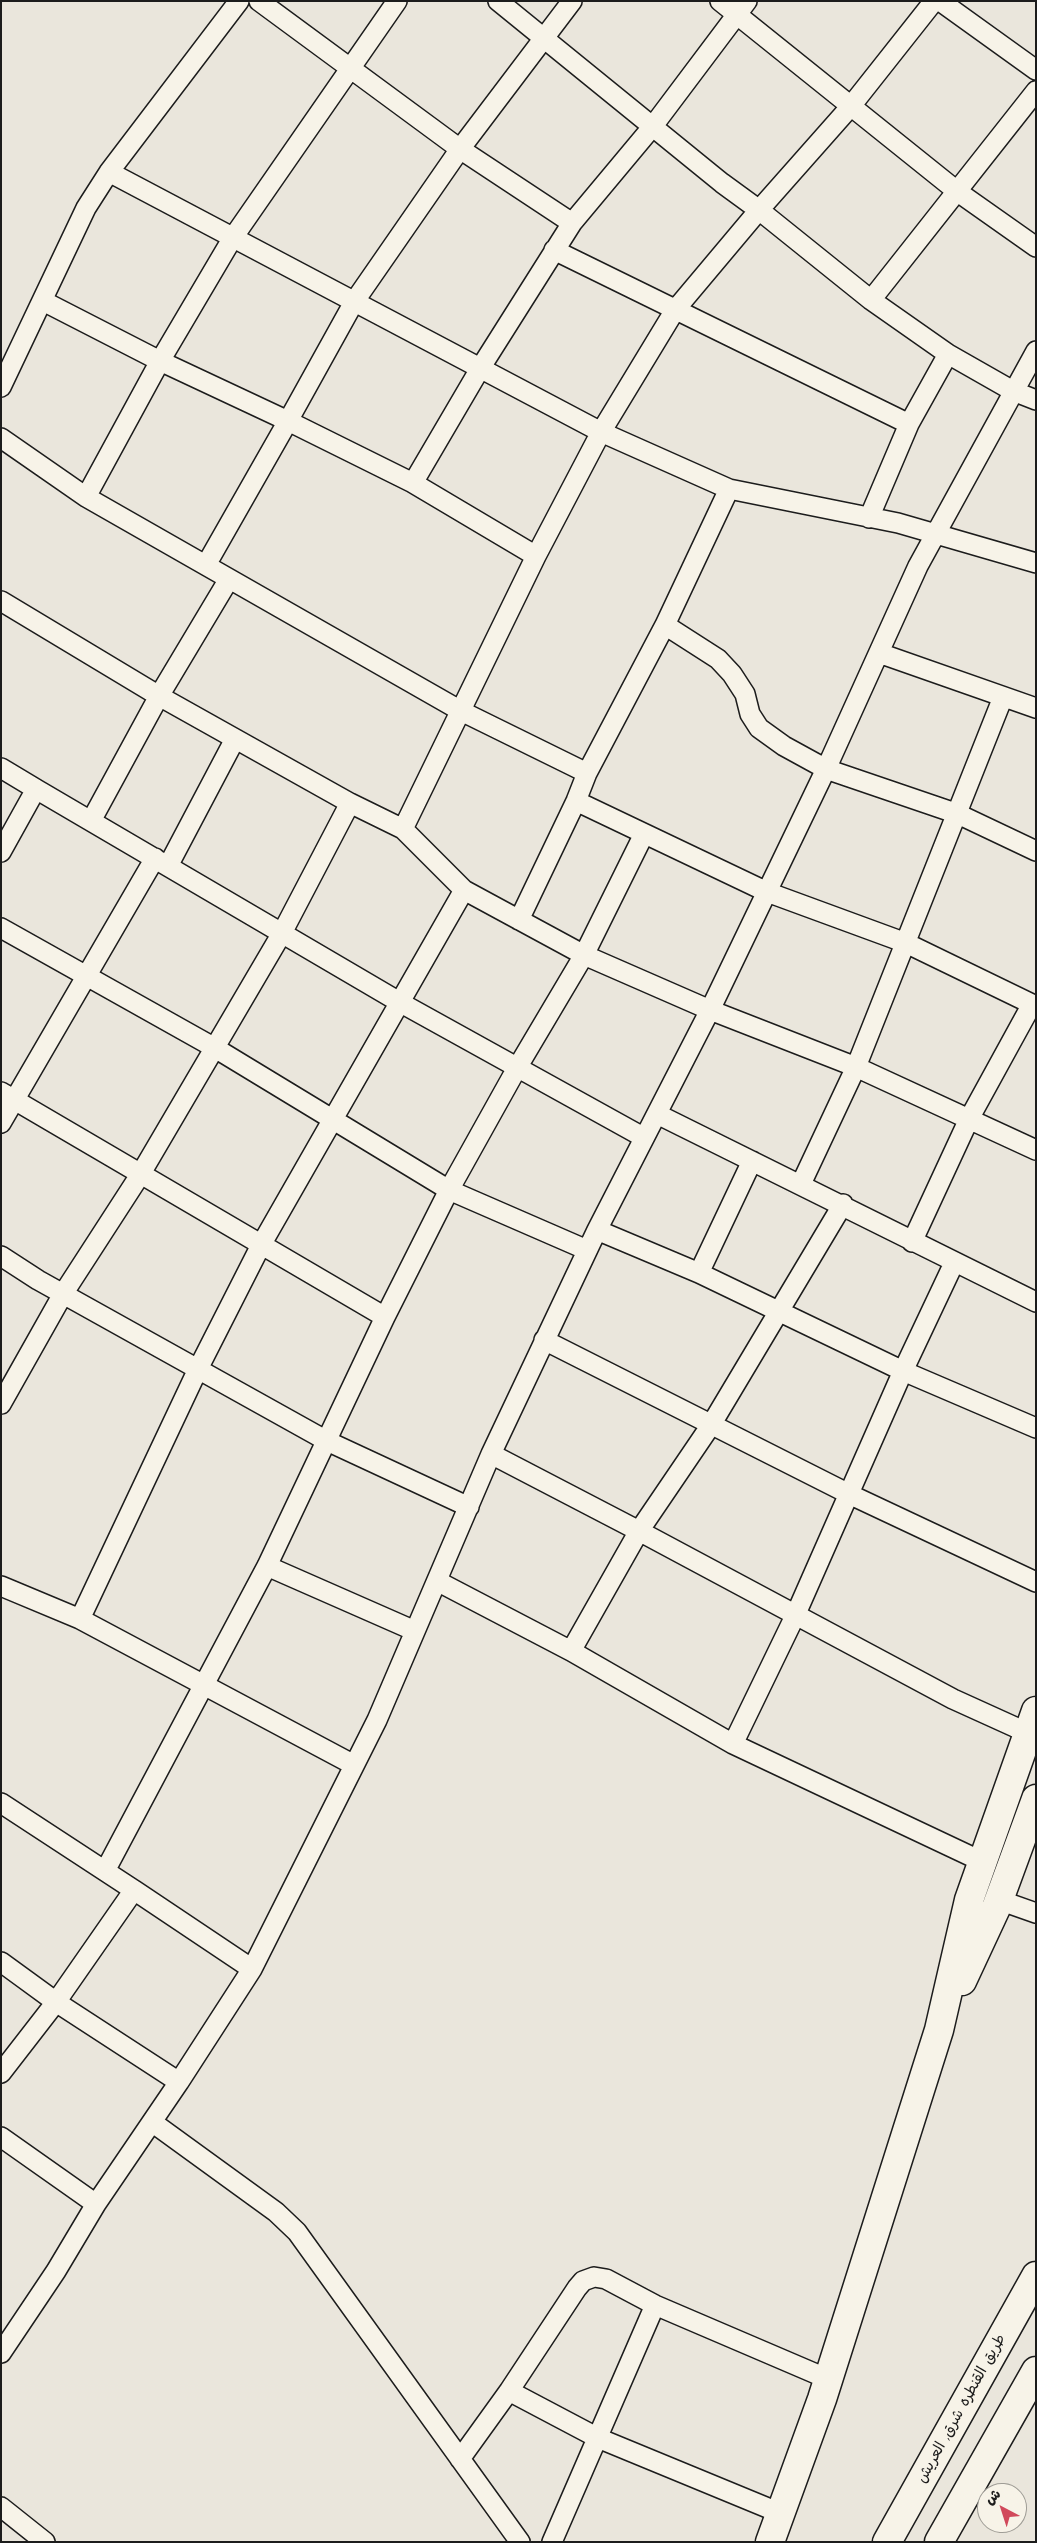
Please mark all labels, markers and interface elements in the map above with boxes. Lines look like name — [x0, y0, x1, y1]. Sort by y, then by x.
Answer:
street label: طريق القنطره شرق, العريش — [914, 2331, 1010, 2487]
north arrow — [977, 2483, 1027, 2533]
text: ش — [981, 2485, 1005, 2510]

